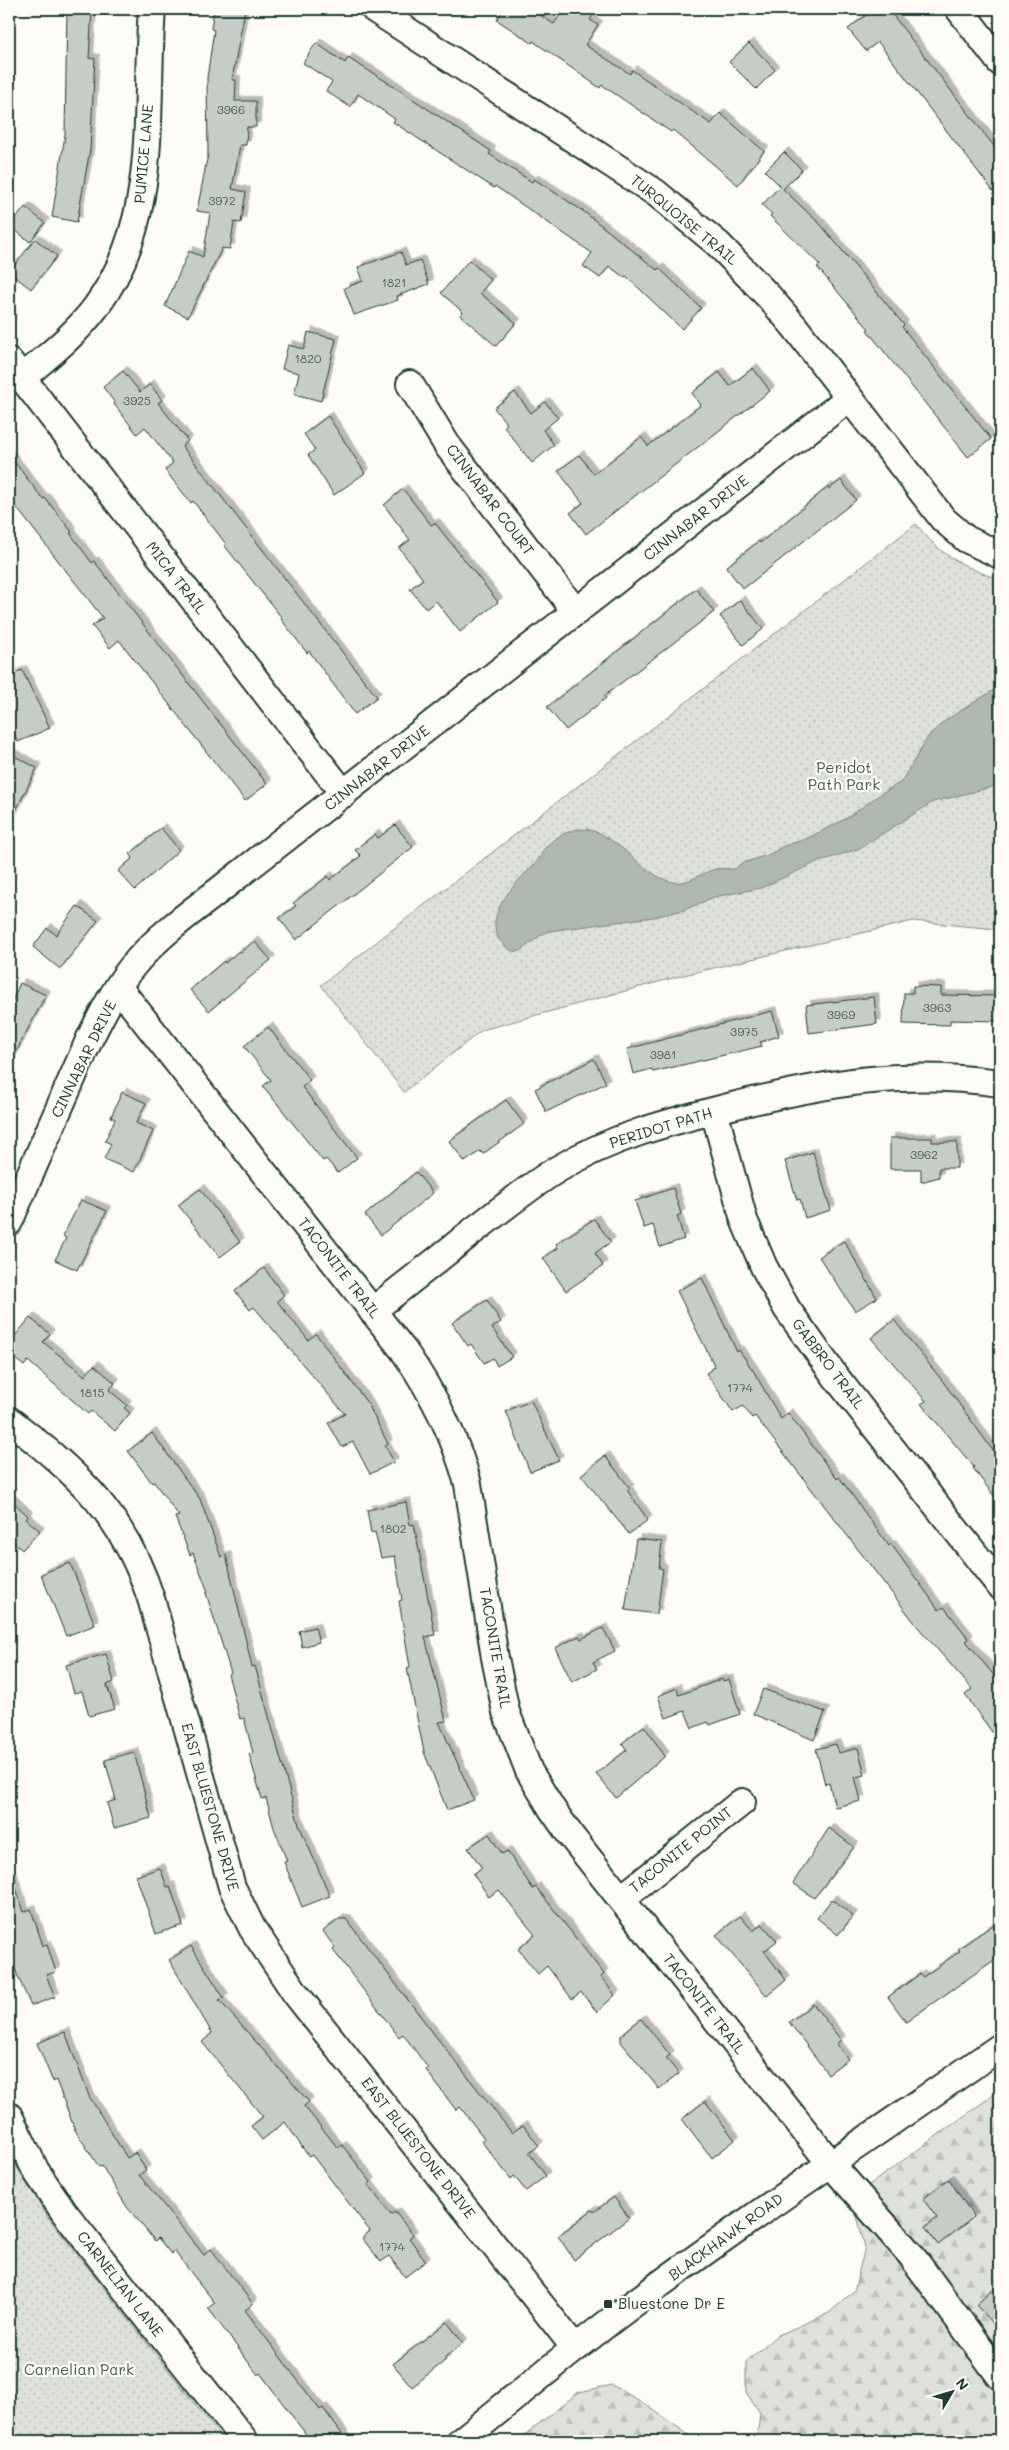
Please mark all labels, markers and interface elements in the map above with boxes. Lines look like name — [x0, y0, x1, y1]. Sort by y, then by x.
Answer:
house number: 3966 — [217, 101, 245, 117]
street label: PUMICE LANE — [129, 103, 157, 204]
street label: TURQUOISE TRAIL — [627, 170, 743, 269]
house number: 3972 — [208, 192, 236, 208]
house number: 1821 — [382, 274, 406, 290]
house number: 1820 — [295, 350, 322, 366]
house number: 3925 — [123, 392, 151, 408]
street label: CINNABAR COURT — [442, 440, 539, 559]
street label: CINNABAR DRIVE — [639, 469, 753, 565]
street label: MICA TRAIL — [142, 537, 212, 618]
street label: CINNABAR DRIVE — [320, 719, 434, 815]
park label: Peridot Path Park — [808, 757, 880, 794]
street label: CINNABAR DRIVE — [46, 996, 120, 1121]
house number: 3963 — [923, 999, 951, 1015]
house number: 3969 — [827, 1006, 855, 1022]
house number: 3975 — [730, 1023, 758, 1039]
house number: 3981 — [650, 1046, 676, 1062]
street label: PERIDOT PATH — [607, 1102, 715, 1152]
house number: 3962 — [910, 1146, 938, 1162]
street label: TACONITE TRAIL — [294, 1213, 385, 1322]
street label: GABBRO TRAIL — [788, 1314, 870, 1413]
house number: 1774 — [727, 1379, 753, 1395]
house number: 1815 — [80, 1384, 104, 1400]
house number: 1802 — [380, 1520, 406, 1536]
street label: TACONITE TRAIL — [475, 1586, 516, 1710]
street label: EAST BLUESTONE DRIVE — [177, 1720, 245, 1894]
street label: TACONITE POINT — [625, 1802, 736, 1897]
street label: TACONITE TRAIL — [659, 1949, 750, 2058]
street label: EAST BLUESTONE DRIVE — [357, 2073, 481, 2223]
street label: BLACKHAWK ROAD — [664, 2188, 787, 2284]
street label: CARNELIAN LANE — [73, 2226, 169, 2341]
house number: 1774 — [379, 2238, 405, 2254]
place label: Bluestone Dr E — [618, 2293, 725, 2313]
marker: Bluestone Dr E — [602, 2298, 614, 2310]
park label: Carnelian Park — [24, 2359, 134, 2379]
north arrow — [926, 2368, 976, 2418]
text: N — [952, 2374, 973, 2394]

